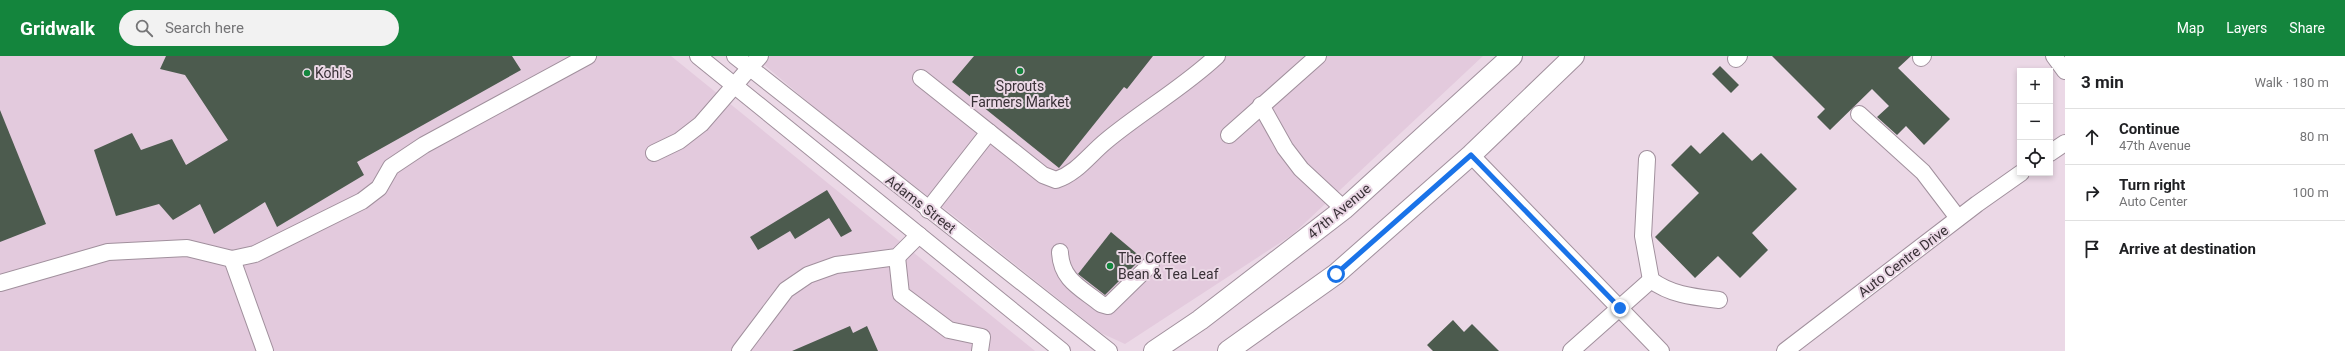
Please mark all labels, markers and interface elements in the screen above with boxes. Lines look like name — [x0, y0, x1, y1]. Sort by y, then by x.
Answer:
search box — [119, 10, 399, 46]
text: Gridwalk — [20, 17, 95, 40]
icon: search — [133, 17, 155, 39]
text: Search here — [165, 19, 244, 37]
text: Map — [2177, 20, 2204, 36]
text: Layers — [2226, 20, 2267, 36]
text: Share — [2289, 20, 2325, 36]
place label: Kohl's — [315, 65, 352, 81]
marker: Sprouts Farmers Market — [1015, 66, 1025, 76]
marker: Kohl's — [302, 68, 312, 78]
map controls — [2017, 68, 2053, 176]
button: + — [2017, 68, 2053, 104]
text: 3 min — [2081, 72, 2124, 92]
text: Walk · 180 m — [2254, 75, 2329, 90]
place label: Sprouts Farmers Market — [971, 78, 1070, 110]
button: − — [2017, 104, 2053, 140]
text: Continue — [2119, 120, 2180, 138]
icon: ahead — [2081, 126, 2103, 148]
text: 80 m — [2300, 129, 2329, 144]
text: 47th Avenue — [2119, 138, 2191, 153]
button: locate — [2017, 140, 2053, 176]
street label: Adams Street — [883, 172, 960, 237]
text: Turn right — [2119, 176, 2185, 194]
street label: 47th Avenue — [1304, 180, 1374, 242]
icon: right — [2081, 182, 2103, 204]
text: 100 m — [2292, 185, 2329, 200]
text: Auto Center — [2119, 194, 2187, 209]
street label: Auto Centre Drive — [1855, 222, 1951, 300]
icon: arrive — [2081, 238, 2103, 260]
text: Arrive at destination — [2119, 240, 2256, 258]
place label: The Coffee Bean & Tea Leaf — [1118, 250, 1219, 282]
marker: The Coffee Bean & Tea Leaf — [1105, 261, 1115, 271]
route start — [1327, 265, 1345, 283]
route end — [1611, 299, 1629, 317]

